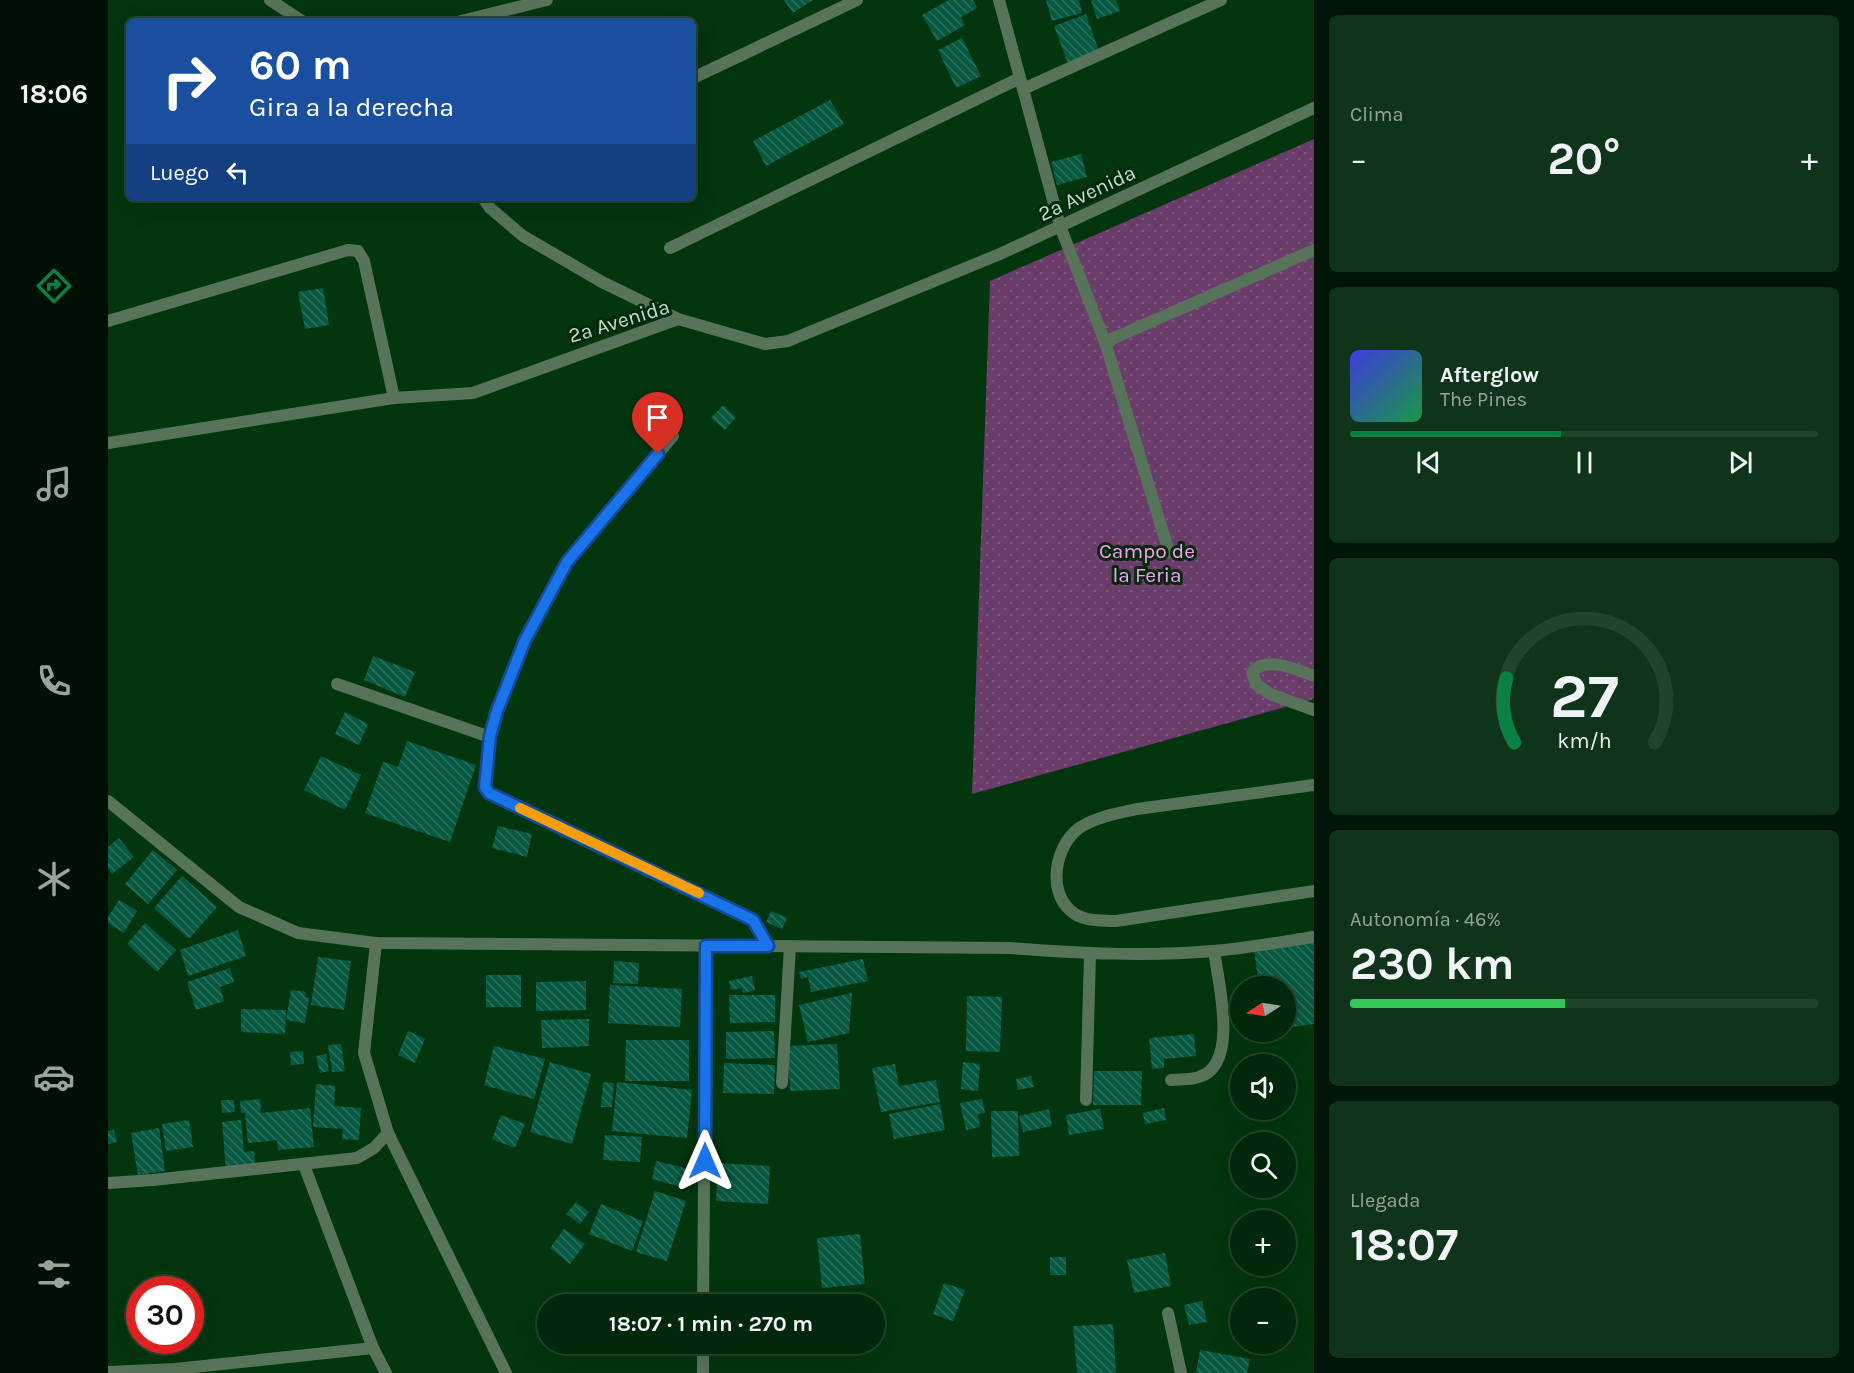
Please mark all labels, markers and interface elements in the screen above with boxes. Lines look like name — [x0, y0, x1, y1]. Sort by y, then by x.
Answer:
text: 60 m — [249, 40, 352, 90]
icon: right — [150, 42, 228, 120]
text: 18:06 — [20, 78, 88, 110]
text: Gira a la derecha — [249, 91, 454, 123]
text: Clima — [1350, 103, 1404, 126]
text: 20° — [1547, 133, 1621, 185]
text: − — [1350, 140, 1367, 178]
text: + — [1801, 140, 1818, 178]
icon: left — [221, 156, 254, 189]
text: Luego — [150, 160, 209, 186]
street label: 2a Avenida — [1035, 160, 1139, 226]
icon: directions — [33, 265, 75, 307]
street label: 2a Avenida — [565, 294, 673, 348]
text: Afterglow — [1440, 362, 1539, 388]
text: The Pines — [1440, 388, 1527, 411]
pin — [632, 392, 683, 454]
icon: arrive — [641, 401, 674, 434]
icon: previous — [1412, 446, 1445, 479]
icon: pause — [1568, 446, 1601, 479]
icon: next — [1724, 446, 1757, 479]
icon: music — [33, 463, 75, 505]
park label: Campo de la Feria — [1099, 539, 1195, 587]
icon: phone — [33, 660, 75, 702]
text: 27 — [1550, 661, 1618, 734]
text: km/h — [1557, 729, 1611, 754]
icon: climate — [33, 858, 75, 900]
text: Autonomía · 46% — [1350, 908, 1501, 931]
text: 230 km — [1350, 938, 1514, 990]
north arrow — [1230, 976, 1296, 1042]
map controls — [1230, 976, 1296, 1354]
button: sound — [1230, 1054, 1296, 1120]
icon: car — [33, 1056, 75, 1098]
position arrow — [673, 1129, 737, 1193]
button: search — [1230, 1132, 1296, 1198]
text: Llegada — [1350, 1189, 1420, 1212]
button: + — [1230, 1210, 1296, 1276]
text: 18:07 — [1350, 1219, 1458, 1271]
icon: filters — [33, 1253, 75, 1295]
speed limit sign: 30 — [126, 1276, 204, 1354]
button: − — [1230, 1288, 1296, 1354]
text: 18:07 · 1 min · 270 m — [609, 1311, 813, 1337]

